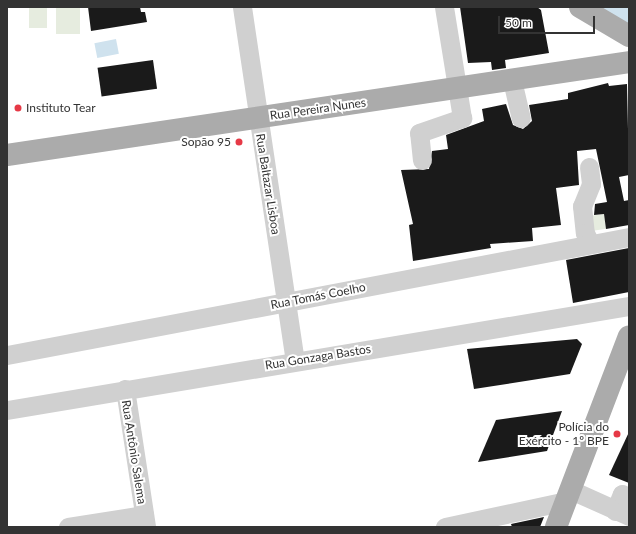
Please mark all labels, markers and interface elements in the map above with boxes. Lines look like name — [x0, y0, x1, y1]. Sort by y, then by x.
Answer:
scale bar — [500, 8, 597, 34]
text: 50 m — [505, 15, 532, 30]
street label: Rua Pereira Nunes — [269, 95, 367, 123]
place label: Instituto Tear — [26, 101, 96, 115]
marker: Instituto Tear — [13, 103, 23, 113]
street label: Rua Baltazar Lisboa — [253, 132, 283, 236]
place label: Sopão 95 — [181, 135, 231, 149]
marker: Sopão 95 — [234, 137, 244, 147]
street label: Rua Tomás Coelho — [269, 280, 367, 312]
street label: Rua Gonzaga Bastos — [264, 342, 372, 372]
street label: Rua Antônio Salema — [119, 399, 149, 505]
place label: Polícia do Exército - 1º BPE — [519, 420, 609, 448]
marker: Polícia do Exército - 1º BPE — [612, 429, 622, 439]

